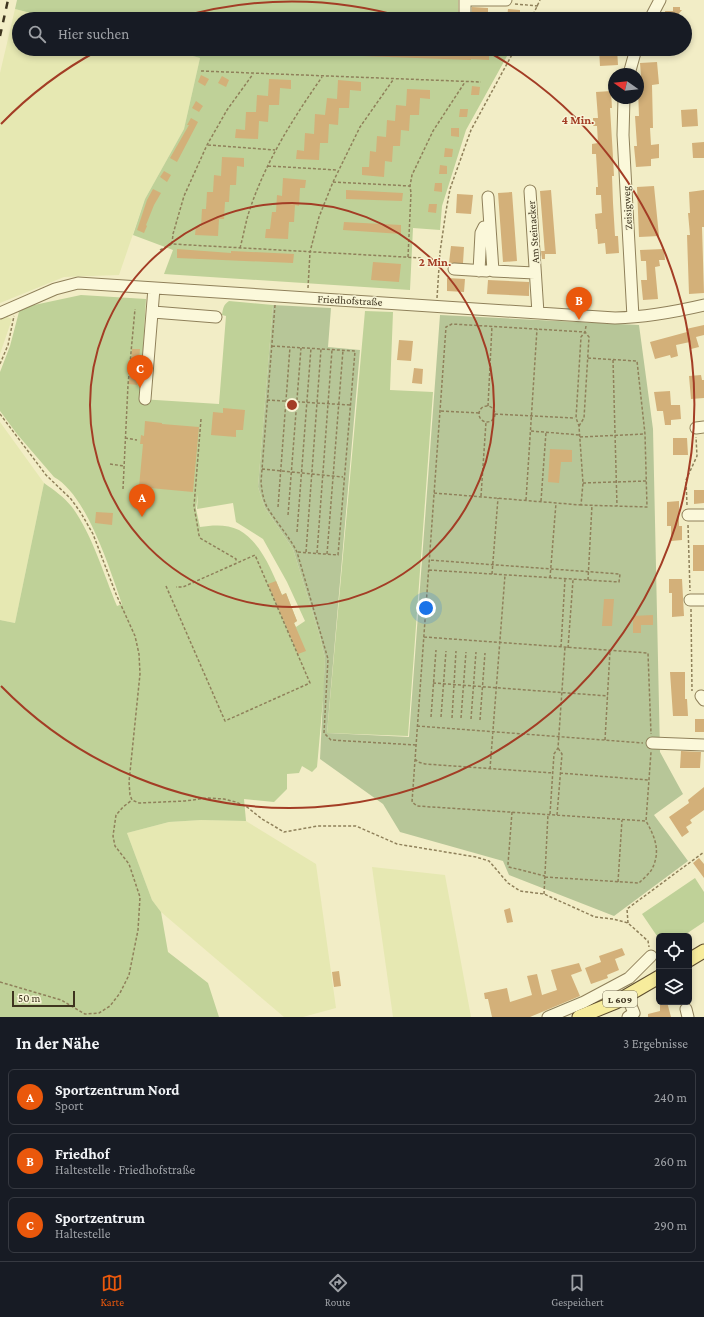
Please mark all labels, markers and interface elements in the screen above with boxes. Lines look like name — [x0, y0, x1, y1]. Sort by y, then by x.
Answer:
search box — [12, 12, 692, 56]
icon: search — [26, 23, 48, 45]
text: Hier suchen — [58, 26, 129, 42]
north arrow — [608, 68, 644, 104]
text: 4 Min. — [562, 113, 594, 127]
street label: Zeisigweg — [620, 185, 635, 230]
street label: Am Steinacker — [525, 200, 541, 264]
text: 2 Min. — [419, 255, 451, 269]
pin: B — [566, 287, 592, 320]
street label: Friedhofstraße — [317, 292, 383, 308]
pin: C — [127, 355, 153, 388]
centre of rings — [285, 398, 299, 412]
pin: A — [129, 484, 155, 517]
your location — [416, 598, 436, 618]
map controls — [656, 933, 692, 1005]
button: locate — [656, 933, 692, 969]
button: layers — [656, 969, 692, 1005]
scale bar — [12, 989, 75, 1008]
road number: L 609 — [603, 991, 637, 1007]
text: 50 m — [18, 992, 40, 1004]
text: In der Nähe — [16, 1034, 99, 1053]
text: 3 Ergebnisse — [623, 1036, 688, 1051]
text: Sportzentrum Nord — [55, 1082, 180, 1098]
text: A — [26, 1090, 34, 1105]
text: 240 m — [654, 1090, 687, 1105]
text: Sport — [55, 1098, 83, 1113]
text: Friedhof — [55, 1146, 109, 1162]
text: B — [26, 1154, 34, 1169]
text: 260 m — [654, 1154, 687, 1169]
text: Haltestelle · Friedhofstraße — [55, 1162, 195, 1177]
text: Sportzentrum — [55, 1210, 145, 1226]
text: C — [26, 1218, 34, 1233]
text: 290 m — [654, 1218, 687, 1233]
text: Haltestelle — [55, 1226, 110, 1241]
tab: Karte — [100, 1272, 124, 1308]
tab: Route — [325, 1272, 350, 1308]
tab: Gespeichert — [551, 1272, 604, 1308]

